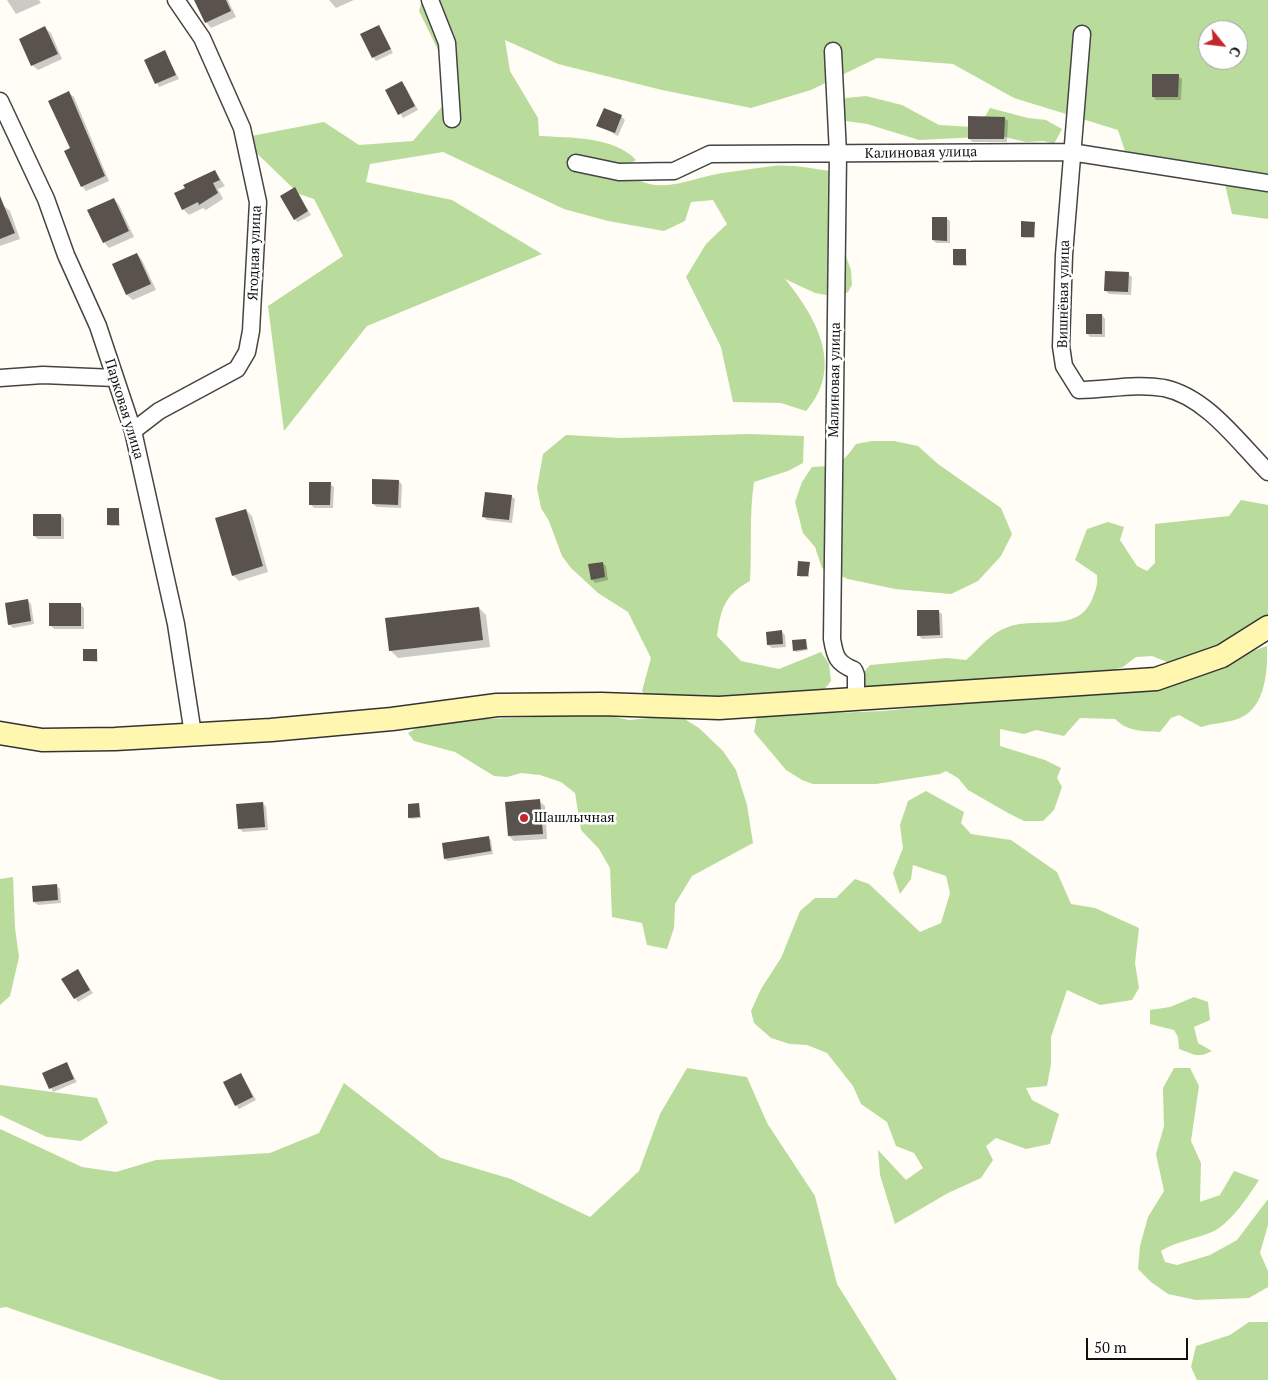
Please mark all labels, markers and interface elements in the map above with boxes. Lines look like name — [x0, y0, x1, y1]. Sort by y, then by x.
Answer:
north arrow — [1198, 20, 1248, 70]
text: С — [1225, 43, 1246, 61]
street label: Калиновая улица — [865, 144, 977, 162]
street label: Ягодная улица — [245, 205, 265, 301]
street label: Вишнёвая улица — [1055, 240, 1073, 348]
street label: Малиновая улица — [826, 322, 844, 438]
street label: Парковая улица — [101, 357, 147, 461]
place label: Шашлычная — [534, 810, 615, 826]
marker: Шашлычная — [518, 812, 530, 824]
scale bar — [1088, 1328, 1190, 1360]
text: 50 m — [1094, 1337, 1127, 1357]

